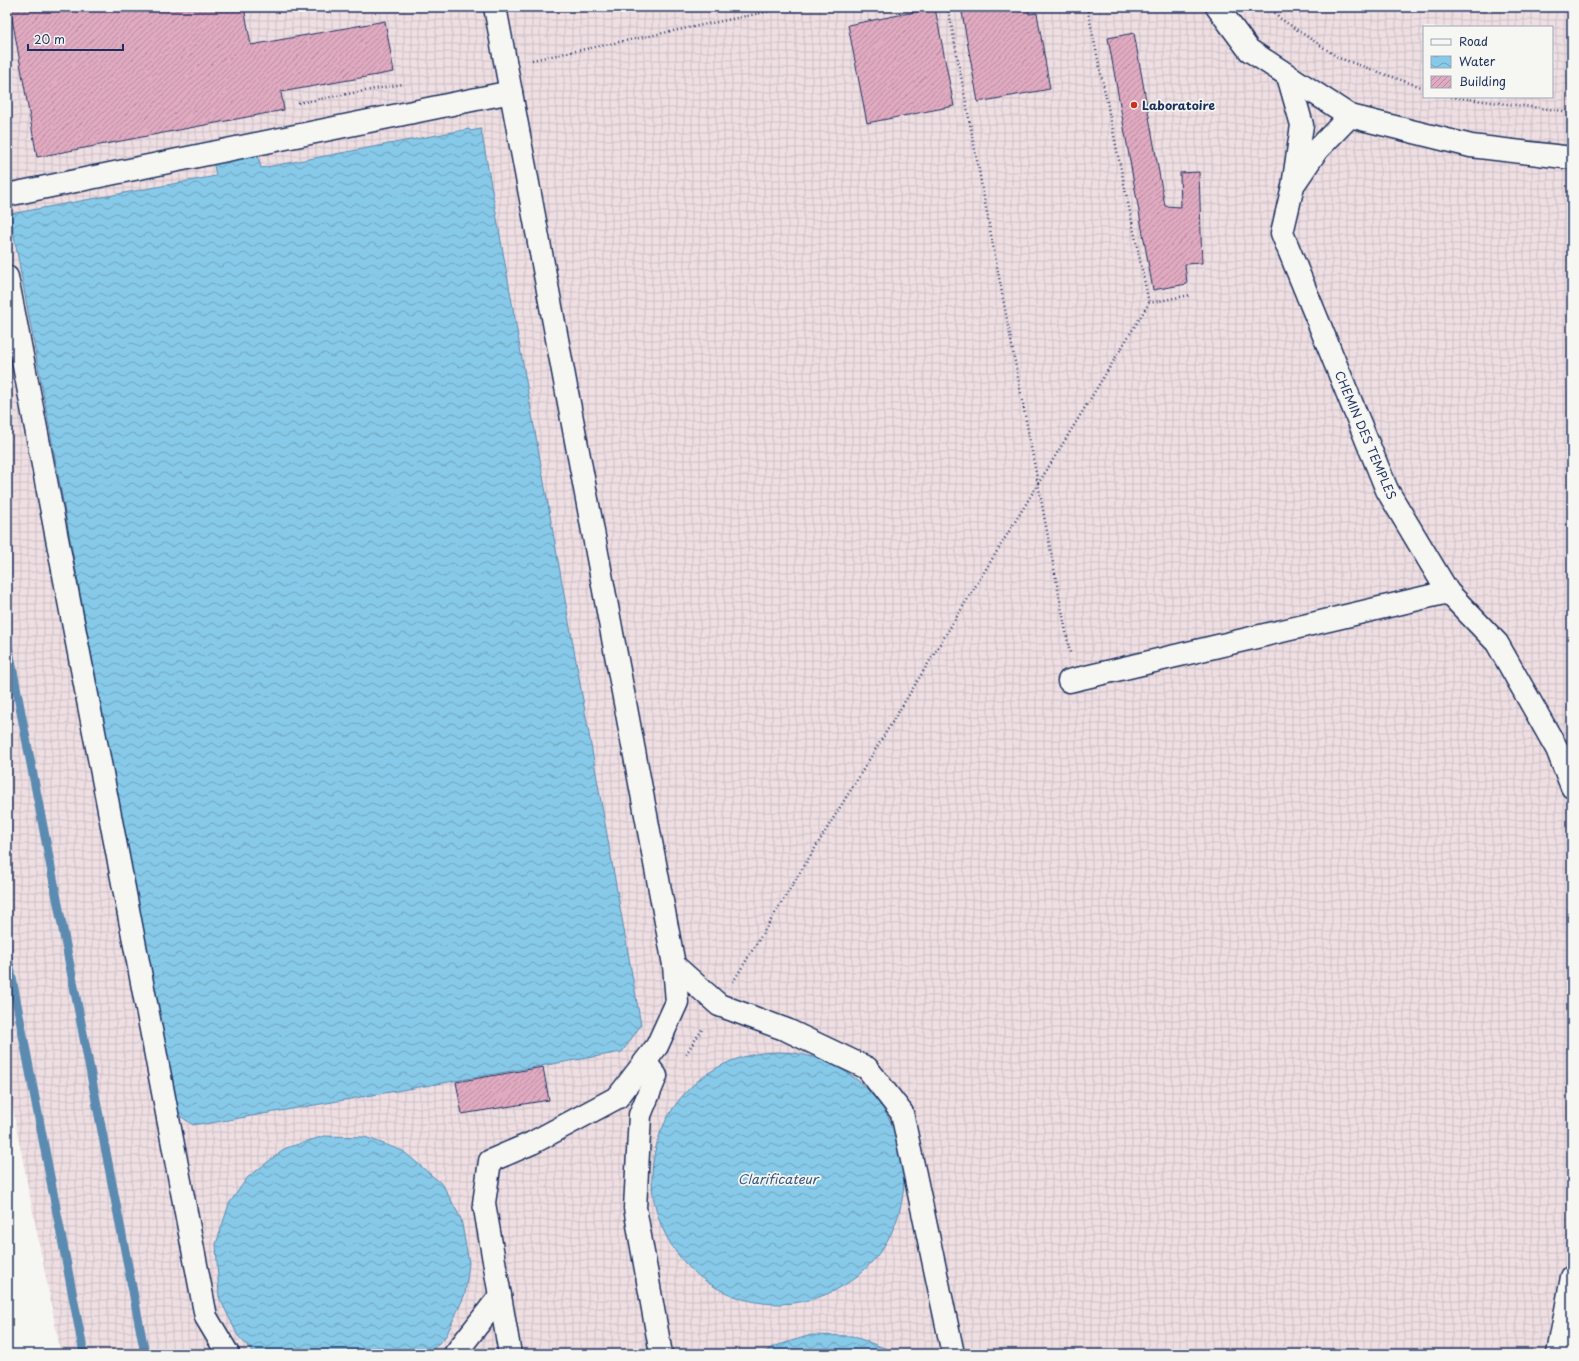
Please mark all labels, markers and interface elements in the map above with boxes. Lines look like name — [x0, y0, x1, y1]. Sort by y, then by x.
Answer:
scale bar — [28, 26, 123, 52]
legend — [1423, 26, 1553, 98]
text: 20 m — [34, 30, 65, 48]
text: Road — [1459, 32, 1488, 50]
text: Water — [1459, 52, 1496, 70]
text: Building — [1459, 72, 1506, 90]
place label: Laboratoire — [1142, 96, 1215, 114]
marker: Laboratoire — [1129, 100, 1139, 110]
street label: CHEMIN DES TEMPLES — [1331, 368, 1401, 502]
water label: Clarificateur — [738, 1169, 821, 1188]

